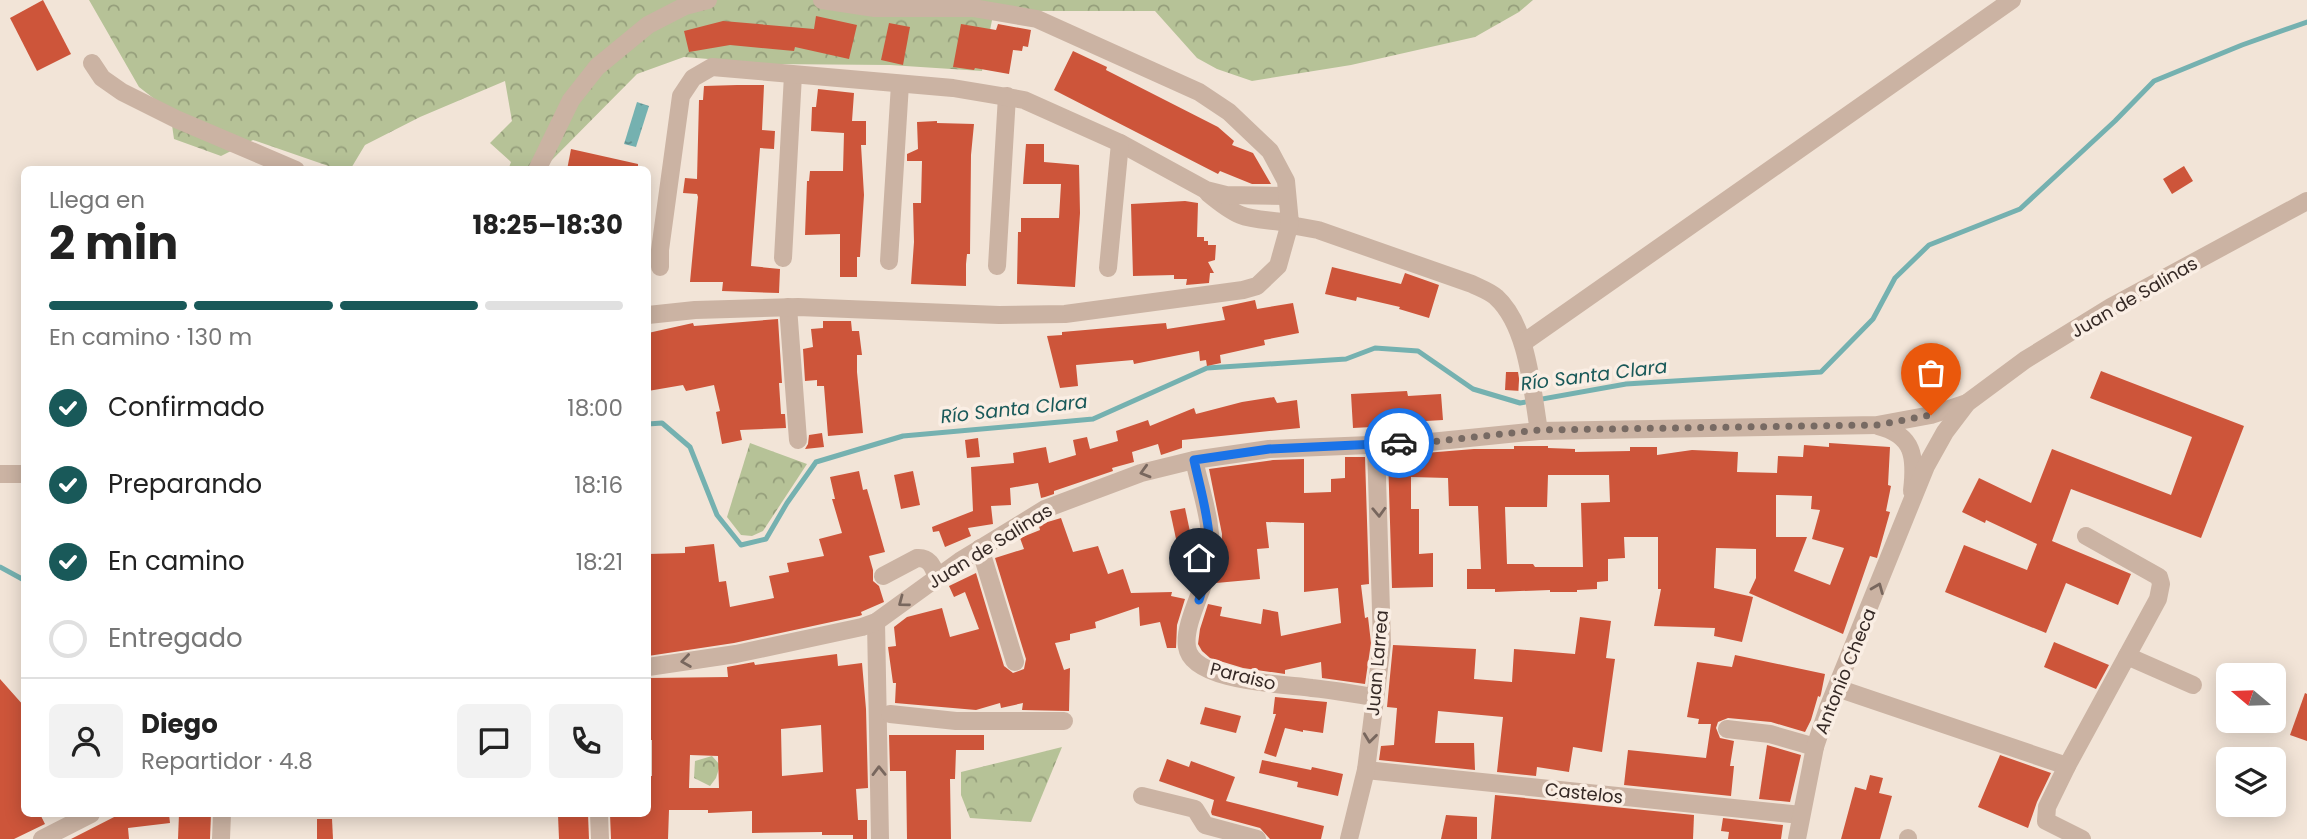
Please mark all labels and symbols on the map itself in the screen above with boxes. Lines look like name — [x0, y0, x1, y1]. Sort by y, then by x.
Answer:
street label: Juan de Salinas — [2066, 251, 2202, 343]
pin — [1901, 343, 1961, 415]
water label: Río Santa Clara — [1519, 353, 1669, 397]
water label: Río Santa Clara — [939, 388, 1089, 430]
courier — [1364, 408, 1434, 478]
one-way arrow — [1139, 464, 1151, 478]
street label: Juan de Salinas — [923, 498, 1057, 594]
one-way arrow — [1371, 506, 1386, 517]
pin — [1169, 528, 1229, 600]
one-way arrow — [1869, 583, 1883, 595]
one-way arrow — [898, 594, 911, 606]
street label: Antonio Checa — [1808, 604, 1882, 738]
street label: Juan Larrea — [1360, 609, 1394, 717]
one-way arrow — [681, 653, 692, 668]
street label: Paraiso — [1208, 656, 1278, 696]
north arrow — [2216, 663, 2286, 733]
one-way arrow — [1363, 733, 1378, 744]
one-way arrow — [871, 765, 887, 776]
street label: Castelos — [1544, 776, 1624, 810]

